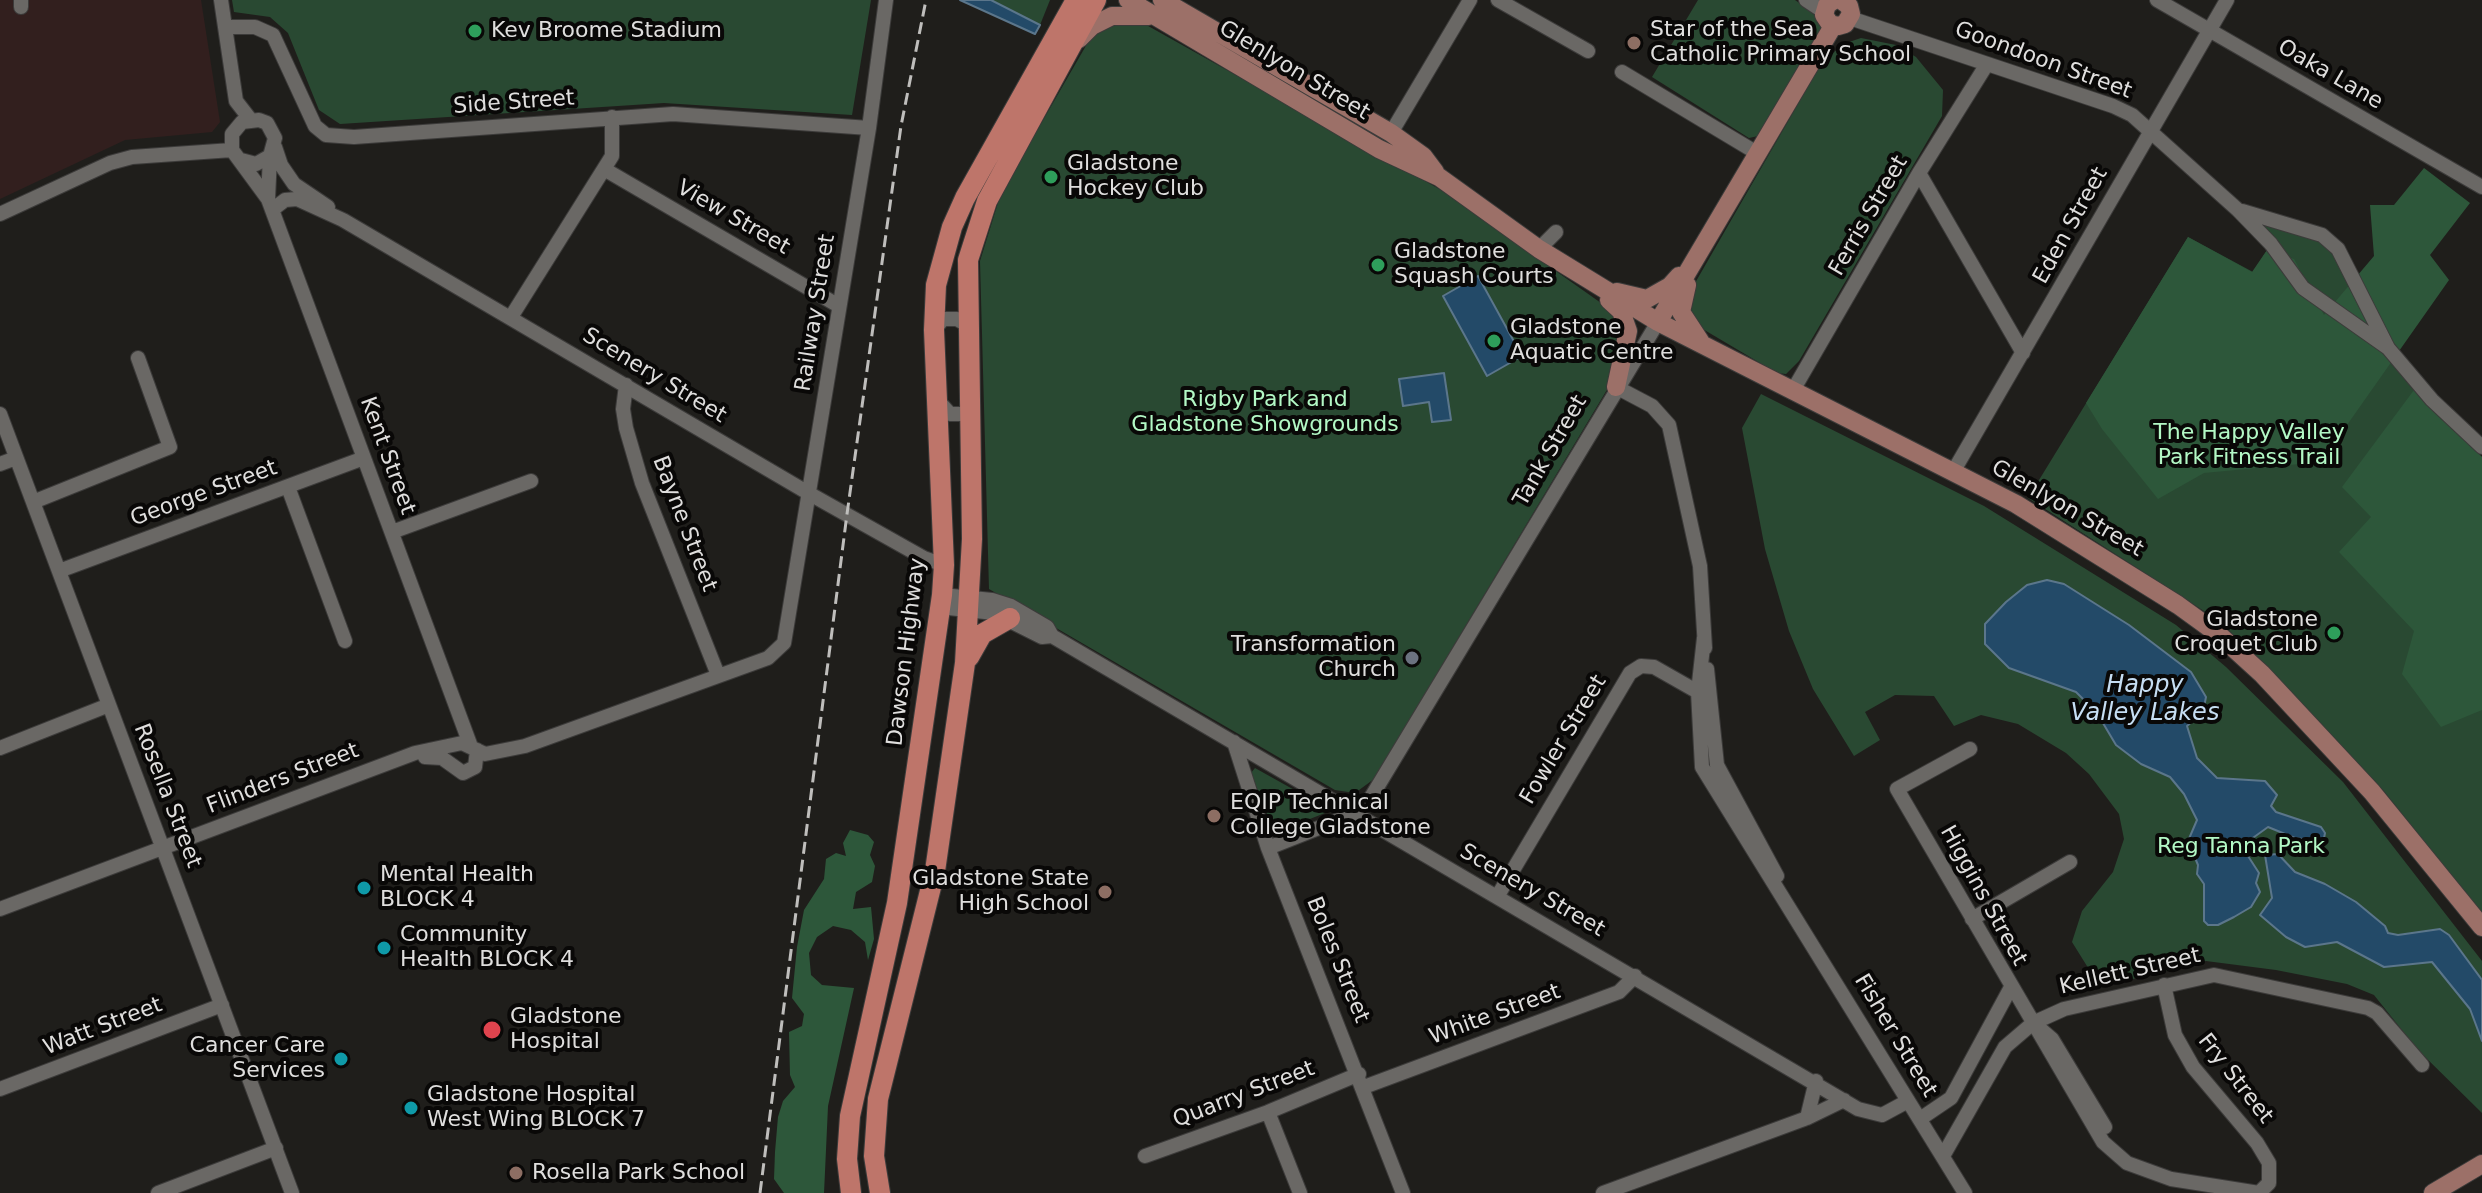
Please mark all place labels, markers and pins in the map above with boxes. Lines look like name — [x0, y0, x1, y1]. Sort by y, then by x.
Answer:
place label: Star of the Sea Catholic Primary School — [1650, 17, 1911, 68]
place label: Kev Broome Stadium — [491, 18, 722, 44]
marker: Kev Broome Stadium — [466, 22, 484, 40]
marker: Star of the Sea Catholic Primary School — [1625, 34, 1643, 52]
place label: Gladstone Hockey Club — [1067, 151, 1204, 202]
marker: Gladstone Hockey Club — [1042, 168, 1060, 186]
place label: Gladstone Squash Courts — [1394, 239, 1554, 290]
marker: Gladstone Squash Courts — [1369, 256, 1387, 274]
place label: Gladstone Aquatic Centre — [1510, 315, 1673, 366]
marker: Gladstone Aquatic Centre — [1485, 332, 1503, 350]
place label: Gladstone Croquet Club — [2174, 607, 2318, 658]
marker: Gladstone Croquet Club — [2325, 624, 2343, 642]
place label: Transformation Church — [1231, 632, 1396, 684]
marker: Transformation Church — [1403, 649, 1421, 667]
place label: EQIP Technical College Gladstone — [1230, 790, 1431, 842]
marker: EQIP Technical College Gladstone — [1205, 807, 1223, 825]
place label: Mental Health BLOCK 4 — [380, 862, 534, 914]
place label: Gladstone State High School — [912, 866, 1089, 918]
marker: Mental Health BLOCK 4 — [355, 879, 373, 897]
marker: Gladstone State High School — [1096, 883, 1114, 901]
place label: Community Health BLOCK 4 — [400, 922, 574, 974]
marker: Community Health BLOCK 4 — [375, 939, 393, 957]
place label: Gladstone Hospital — [510, 1004, 622, 1056]
marker: Gladstone Hospital — [481, 1019, 503, 1041]
place label: Cancer Care Services — [190, 1033, 325, 1084]
marker: Cancer Care Services — [332, 1050, 350, 1068]
place label: Gladstone Hospital West Wing BLOCK 7 — [427, 1082, 645, 1134]
marker: Gladstone Hospital West Wing BLOCK 7 — [402, 1099, 420, 1117]
place label: Rosella Park School — [532, 1160, 745, 1186]
marker: Rosella Park School — [507, 1164, 525, 1182]

